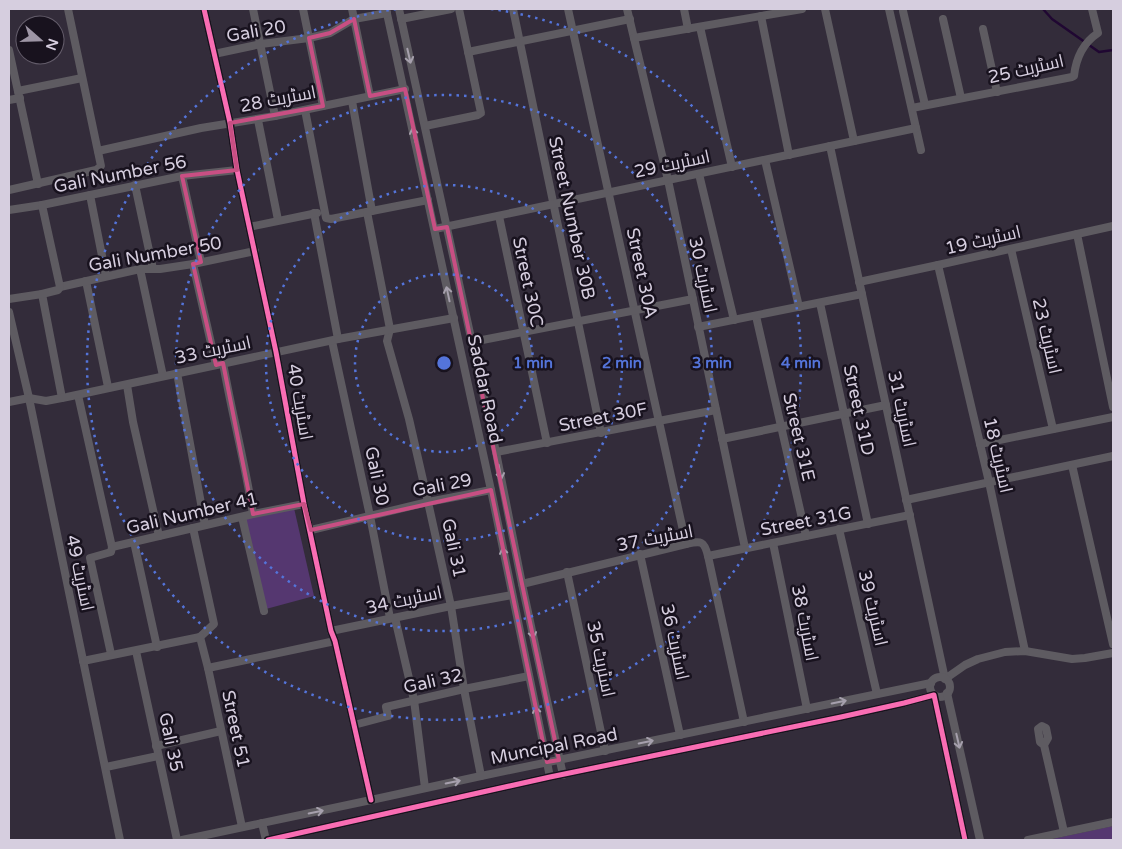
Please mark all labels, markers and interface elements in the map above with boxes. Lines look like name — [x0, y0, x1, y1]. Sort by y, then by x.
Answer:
north arrow — [15, 15, 65, 65]
street label: Gali 20 — [225, 15, 287, 47]
text: N — [42, 36, 62, 52]
one-way arrow — [405, 48, 415, 64]
street label: اسٹریٹ 25 — [986, 50, 1066, 88]
street label: اسٹریٹ 28 — [238, 81, 318, 117]
one-way arrow — [409, 127, 419, 143]
street label: Street Number 30B — [544, 135, 600, 301]
street label: اسٹریٹ 29 — [632, 145, 712, 183]
street label: Gali Number 56 — [52, 150, 188, 198]
street label: اسٹریٹ 19 — [943, 221, 1023, 259]
street label: Street 30A — [622, 226, 662, 320]
street label: Gali Number 50 — [87, 231, 223, 277]
street label: Street 30C — [508, 235, 548, 329]
street label: اسٹریٹ 30 — [684, 235, 722, 315]
one-way arrow — [443, 286, 453, 302]
street label: اسٹریٹ 23 — [1028, 296, 1066, 376]
street label: اسٹریٹ 33 — [173, 331, 253, 369]
street label: Saddar Road — [463, 333, 507, 445]
centre of rings — [435, 354, 453, 372]
text: 1 min — [513, 354, 553, 372]
text: 2 min — [602, 354, 642, 372]
text: 3 min — [692, 354, 732, 372]
text: 4 min — [781, 354, 821, 372]
street label: اسٹریٹ 40 — [282, 362, 318, 442]
street label: Street 31D — [839, 363, 879, 457]
street label: اسٹریٹ 31 — [883, 369, 921, 449]
street label: Street 31E — [778, 391, 820, 483]
street label: Street 30F — [557, 398, 649, 436]
street label: اسٹریٹ 18 — [979, 415, 1017, 495]
street label: Gali 30 — [360, 444, 394, 508]
one-way arrow — [495, 463, 505, 479]
street label: Gali 29 — [410, 468, 474, 502]
street label: Gali Number 41 — [124, 487, 260, 539]
street label: Street 31G — [759, 501, 853, 541]
street label: Gali 31 — [437, 516, 471, 580]
street label: اسٹریٹ 37 — [615, 520, 695, 556]
street label: اسٹریٹ 49 — [61, 533, 99, 613]
one-way arrow — [499, 548, 509, 564]
street label: اسٹریٹ 39 — [854, 568, 892, 648]
street label: اسٹریٹ 34 — [364, 581, 444, 619]
street label: اسٹریٹ 38 — [787, 583, 823, 663]
street label: اسٹریٹ 36 — [656, 602, 694, 682]
street label: اسٹریٹ 35 — [582, 619, 620, 699]
one-way arrow — [528, 622, 537, 638]
street label: Gali 32 — [401, 664, 465, 698]
street label: Street 51 — [217, 688, 255, 770]
one-way arrow — [831, 697, 847, 706]
one-way arrow — [532, 707, 541, 723]
street label: Gali 35 — [154, 710, 188, 774]
street label: Muncipal Road — [489, 723, 619, 769]
one-way arrow — [954, 732, 963, 748]
one-way arrow — [638, 737, 654, 747]
one-way arrow — [444, 777, 460, 786]
one-way arrow — [307, 807, 323, 816]

